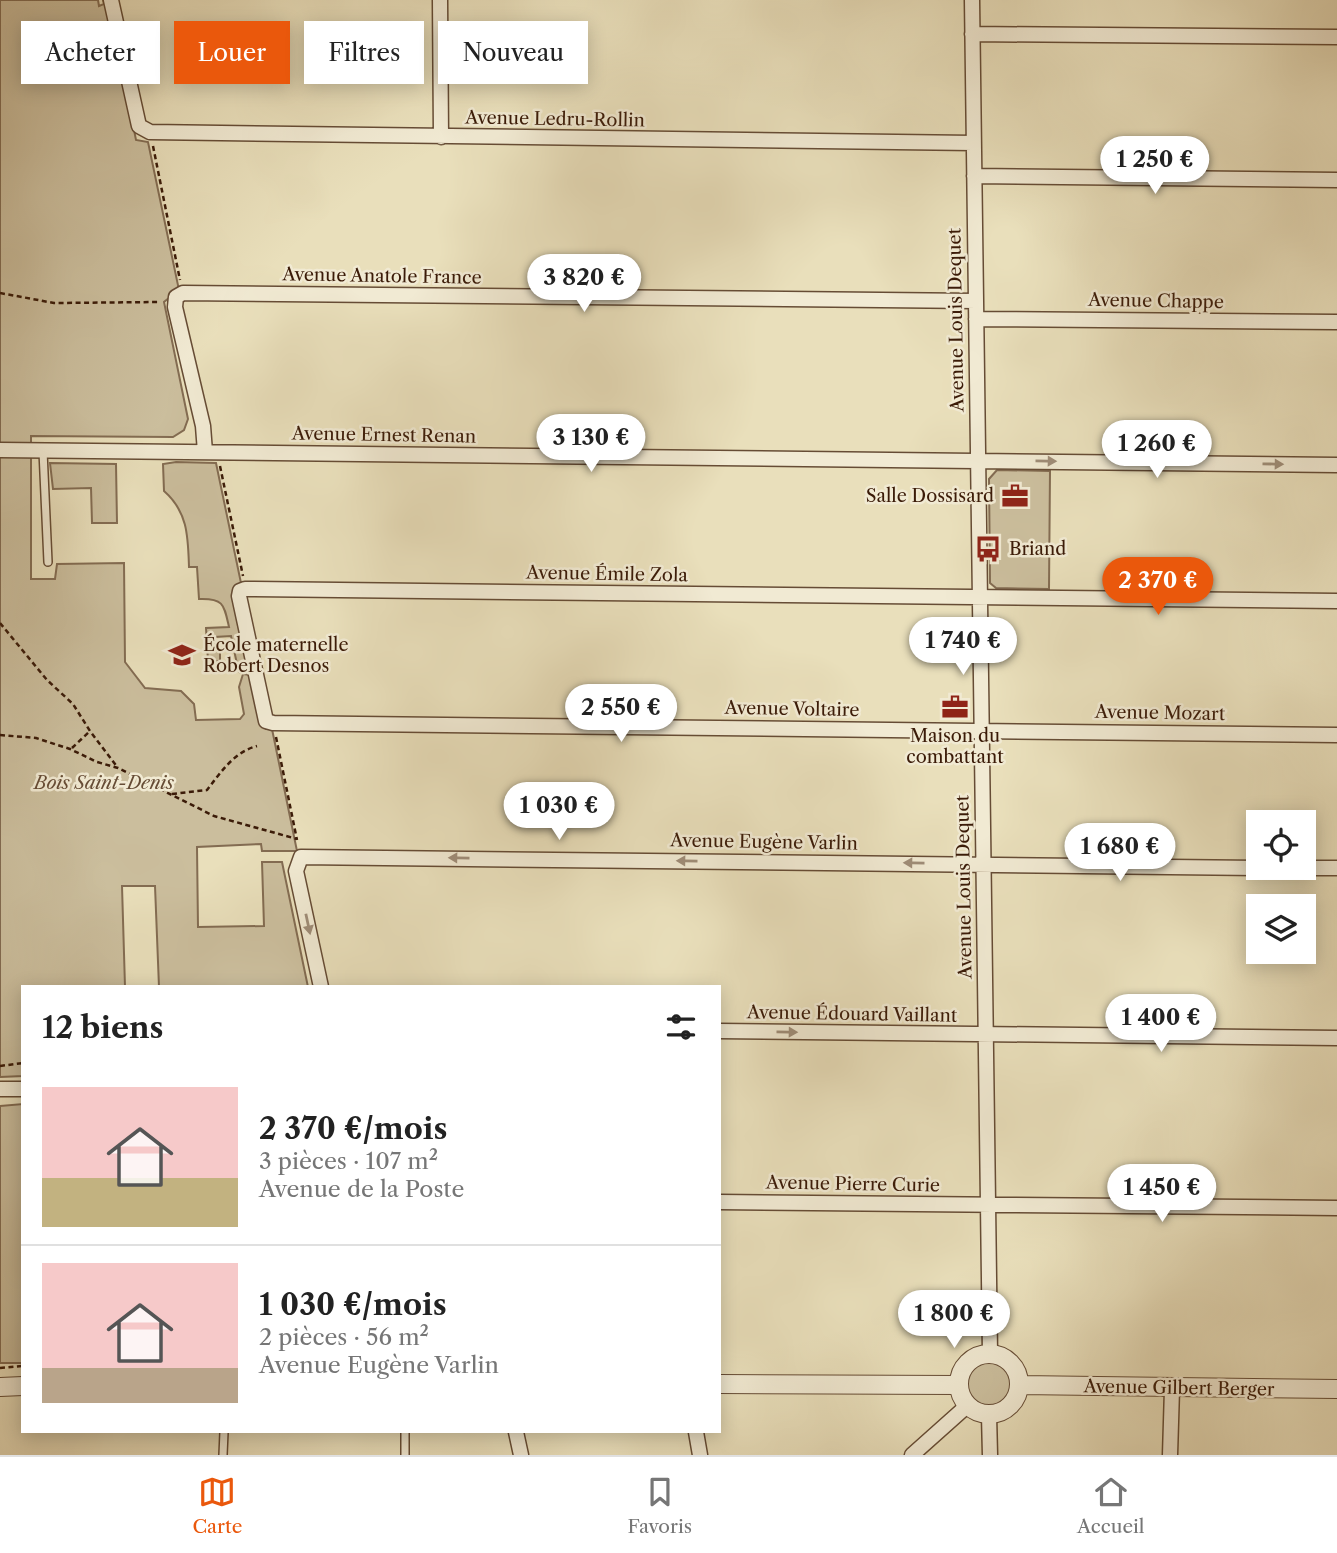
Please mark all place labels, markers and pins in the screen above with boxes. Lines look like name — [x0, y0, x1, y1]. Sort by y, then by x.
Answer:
pin: 1 250 € — [1090, 136, 1220, 196]
pin: 3 820 € — [519, 254, 649, 314]
pin: 3 130 € — [526, 414, 656, 474]
pin: 1 260 € — [1092, 420, 1222, 480]
office icon: Salle Dossisard — [1000, 481, 1030, 511]
place label: Salle Dossisard — [866, 485, 994, 507]
bus stop icon: Briand — [973, 534, 1003, 564]
place label: Briand — [1009, 538, 1066, 560]
pin: 2 370 € — [1093, 558, 1223, 617]
pin: 1 740 € — [898, 618, 1028, 677]
place label: École maternelle Robert Desnos — [203, 633, 349, 677]
school or university icon: École maternelle Robert Desnos — [167, 640, 197, 670]
pin: 2 550 € — [556, 684, 686, 744]
office icon: Maison du combattant — [940, 692, 970, 722]
place label: Maison du combattant — [906, 725, 1004, 768]
pin: 1 030 € — [494, 782, 624, 842]
pin: 1 680 € — [1055, 824, 1185, 883]
pin: 1 400 € — [1096, 995, 1226, 1054]
pin: 1 450 € — [1097, 1164, 1227, 1224]
pin: 1 800 € — [889, 1290, 1019, 1350]

